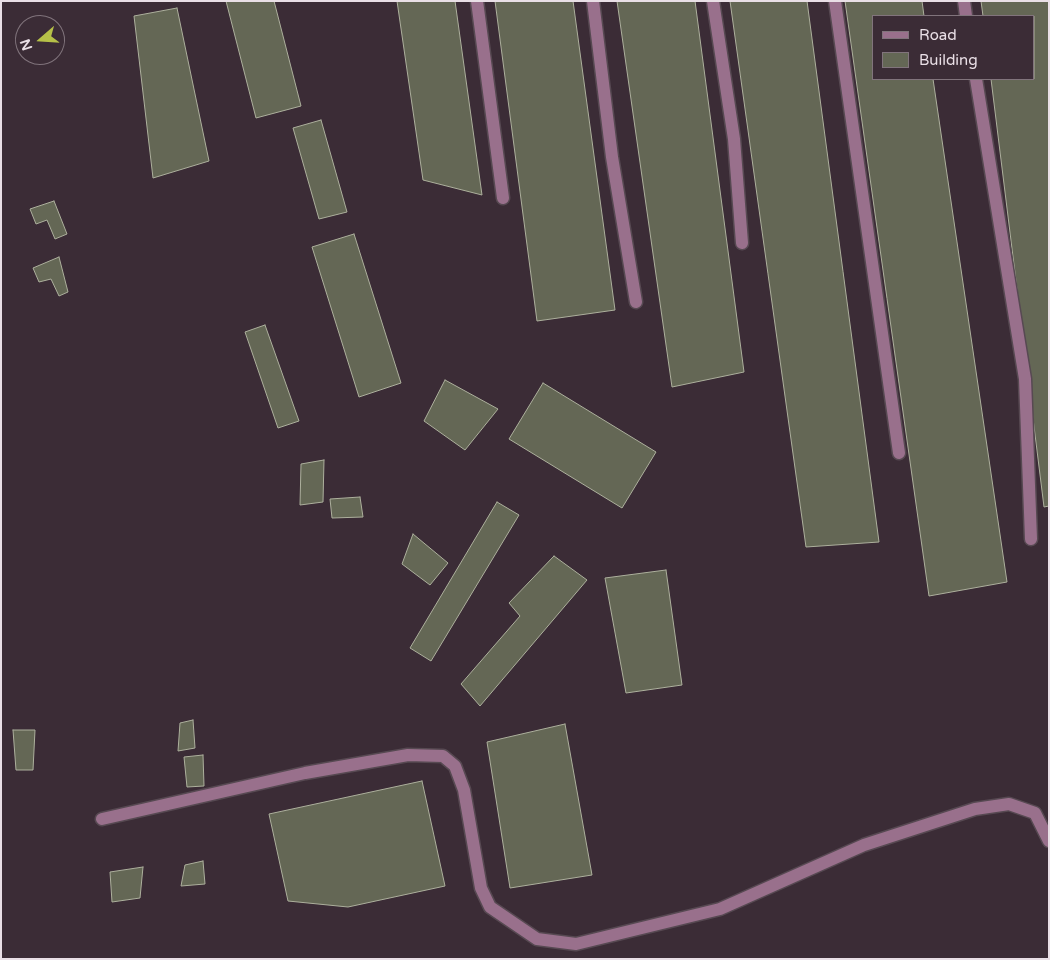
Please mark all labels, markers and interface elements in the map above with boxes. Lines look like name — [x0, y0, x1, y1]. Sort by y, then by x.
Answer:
north arrow — [15, 15, 65, 65]
legend — [872, 15, 1035, 80]
text: Road — [919, 26, 957, 44]
text: N — [16, 37, 36, 53]
text: Building — [919, 51, 978, 69]

